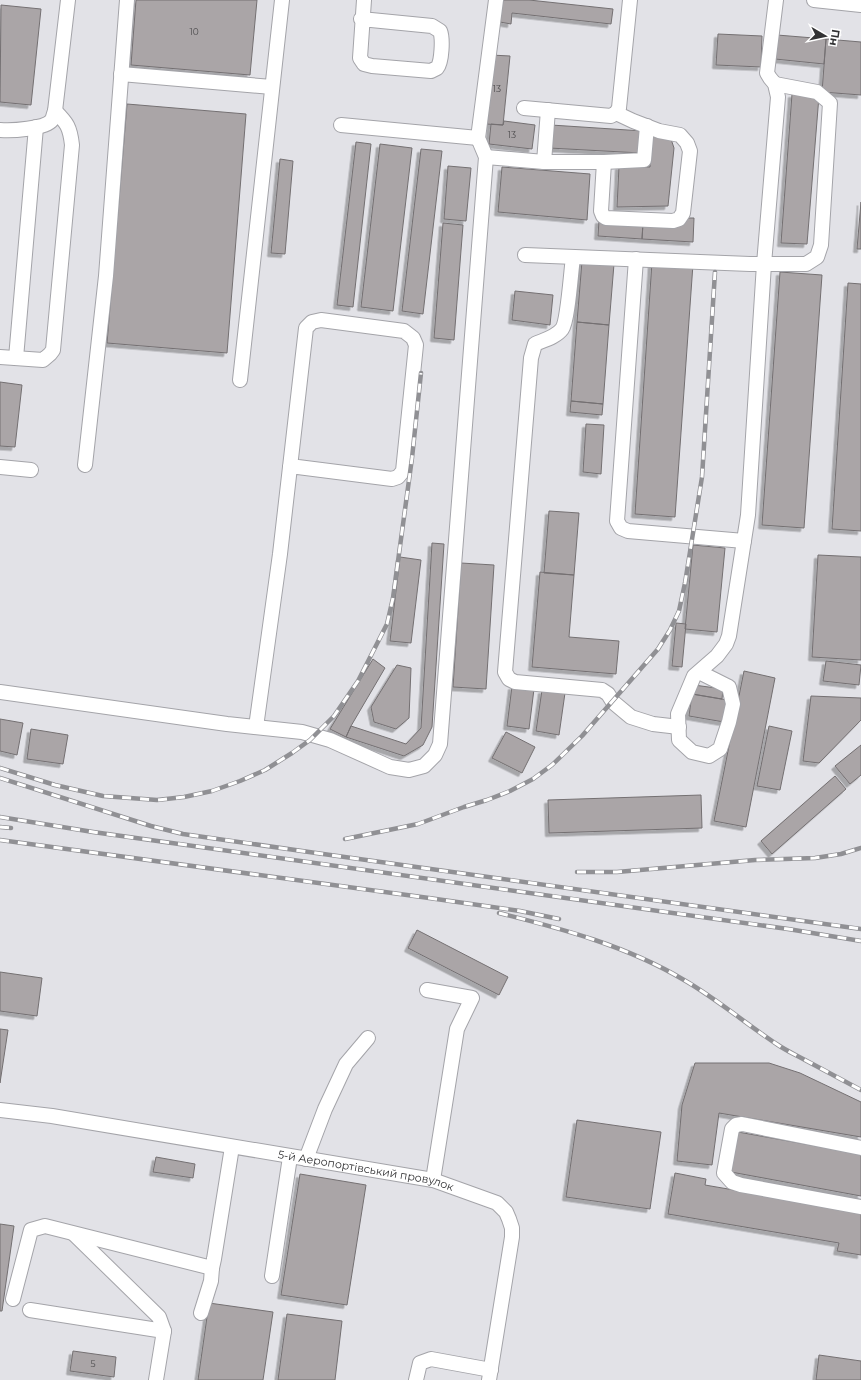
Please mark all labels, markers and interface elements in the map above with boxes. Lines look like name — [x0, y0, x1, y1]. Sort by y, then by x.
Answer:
north arrow — [805, 16, 845, 56]
house number: 10 — [189, 26, 199, 37]
text: Пн — [827, 28, 843, 47]
house number: 13 — [493, 83, 501, 94]
house number: 13 — [508, 129, 516, 140]
street label: 5-й Аеропортівський провулок — [277, 1147, 456, 1194]
house number: 5 — [90, 1358, 96, 1369]

